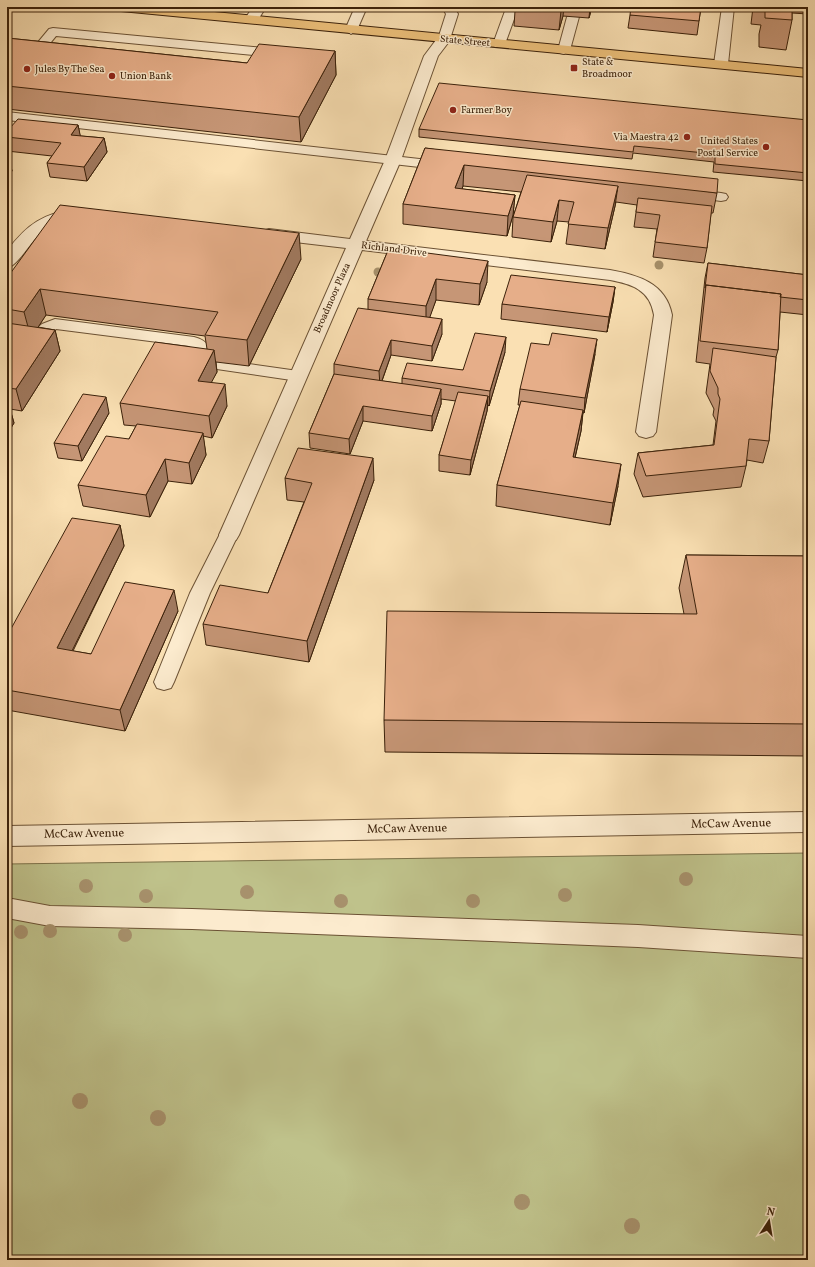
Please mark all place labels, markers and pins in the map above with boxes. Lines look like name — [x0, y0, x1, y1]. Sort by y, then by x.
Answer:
place label: State & Broadmoor — [582, 55, 632, 81]
place label: Jules By The Sea — [35, 62, 105, 76]
marker: State & Broadmoor — [569, 63, 579, 73]
marker: Jules By The Sea — [22, 64, 32, 74]
place label: Union Bank — [120, 69, 172, 83]
marker: Union Bank — [107, 71, 117, 81]
place label: Farmer Boy — [461, 103, 513, 117]
marker: Farmer Boy — [448, 105, 458, 115]
place label: Via Maestra 42 — [613, 130, 679, 144]
marker: Via Maestra 42 — [682, 132, 692, 142]
place label: United States Postal Service — [697, 134, 758, 160]
marker: United States Postal Service — [761, 142, 771, 152]

